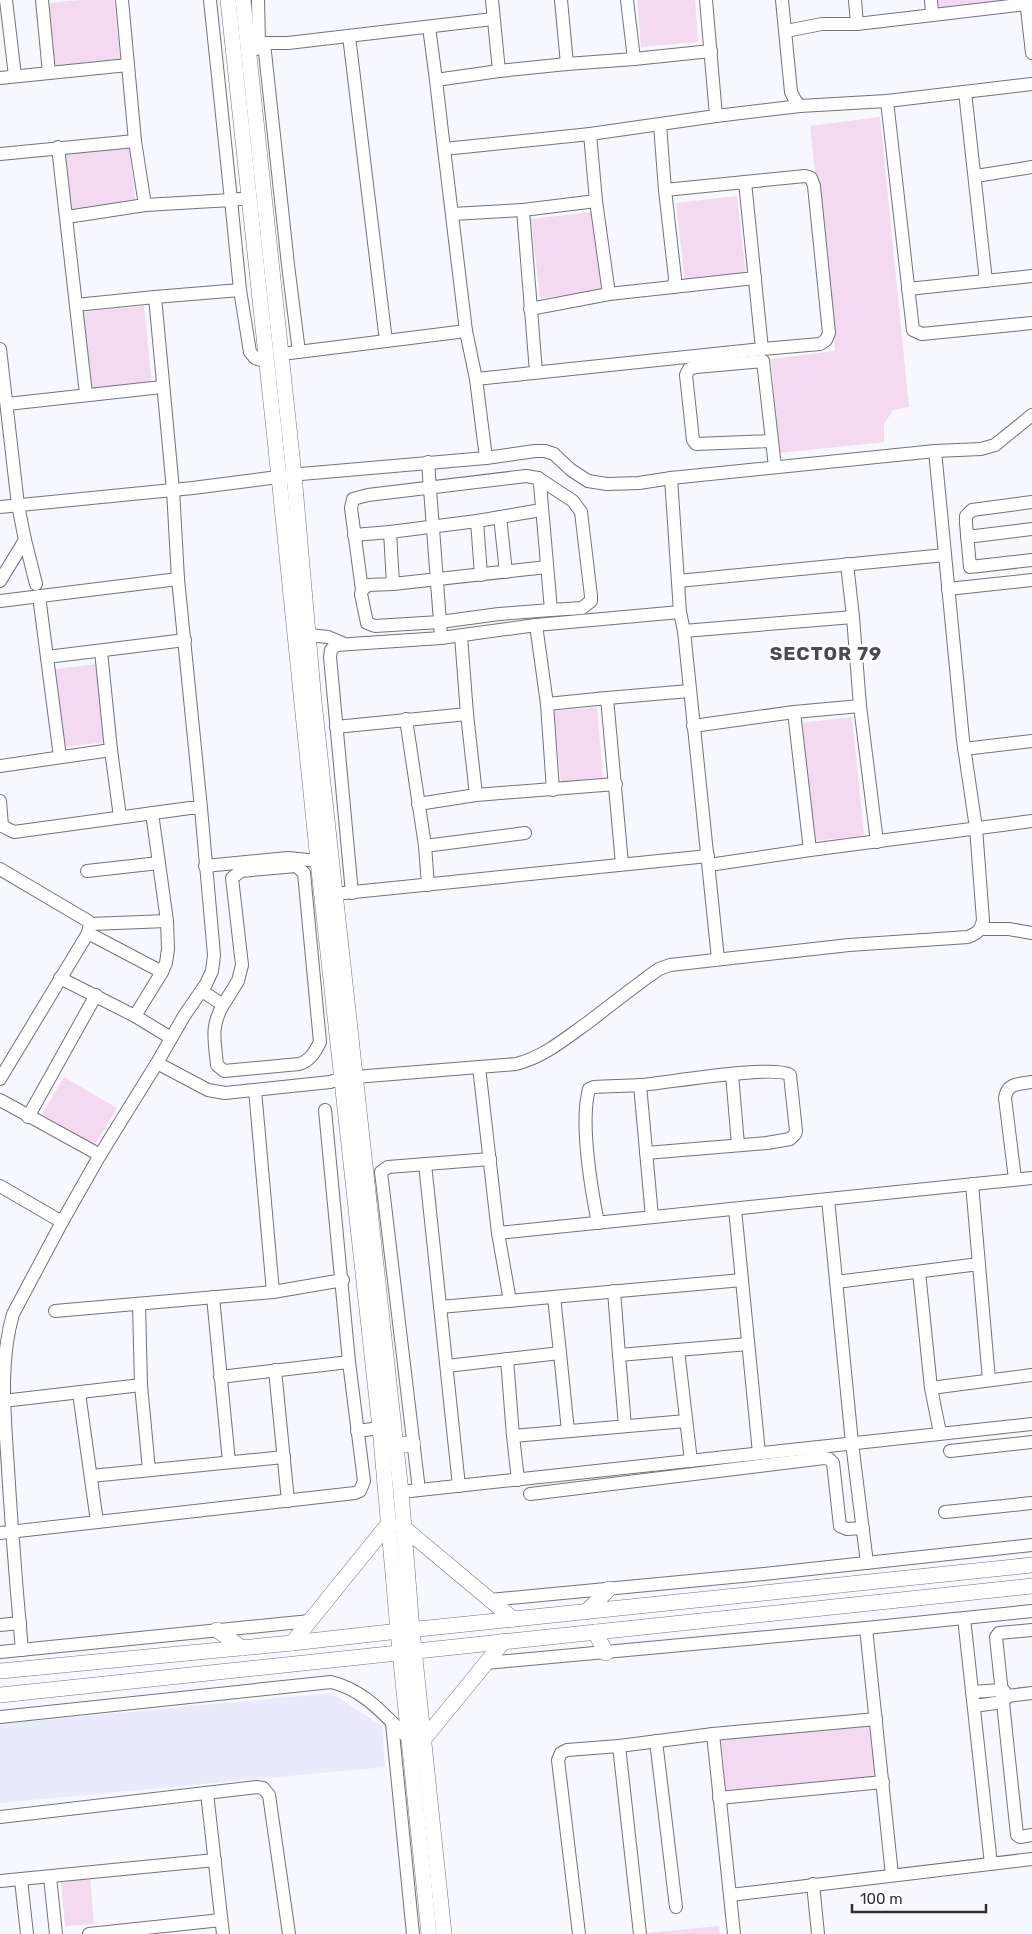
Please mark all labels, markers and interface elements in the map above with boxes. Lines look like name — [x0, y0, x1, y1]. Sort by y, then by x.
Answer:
district label: SECTOR 79 — [770, 642, 882, 665]
scale bar — [852, 1882, 986, 1914]
text: 100 m — [860, 1890, 902, 1908]

